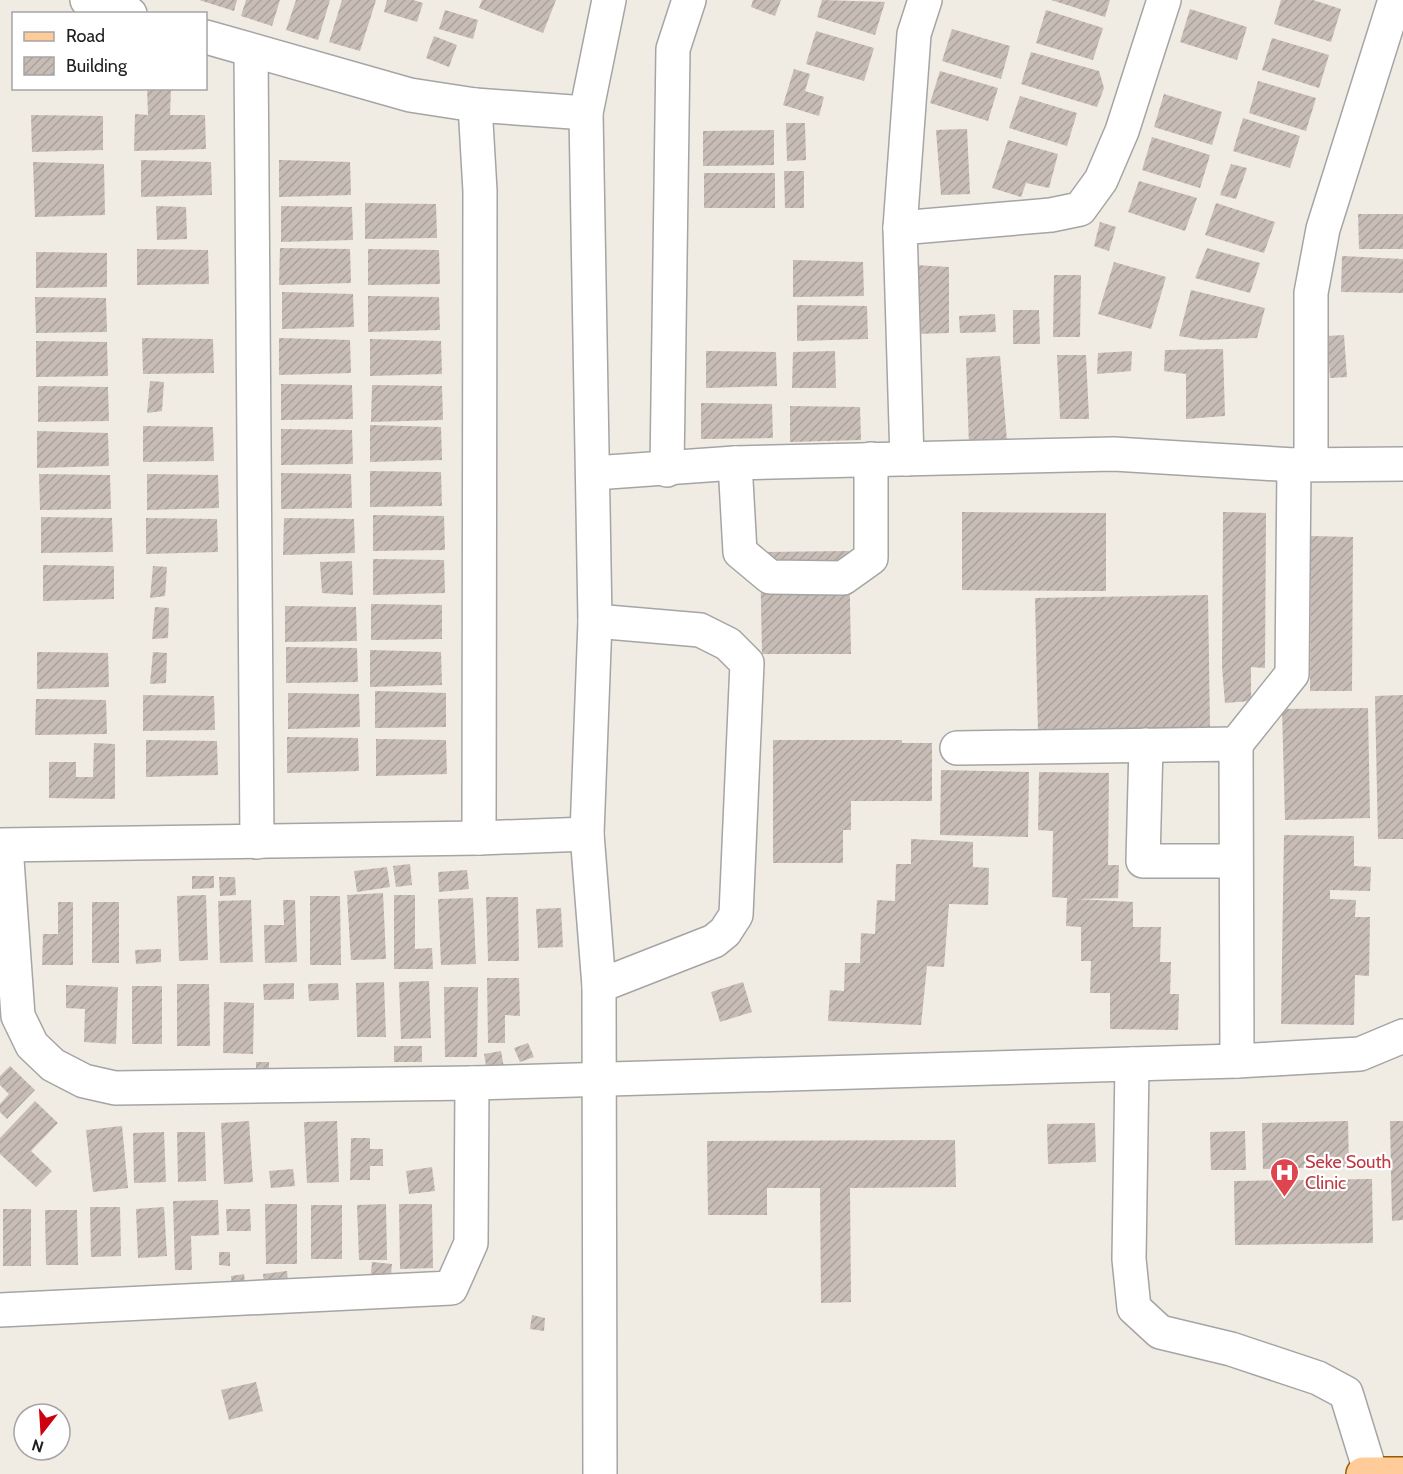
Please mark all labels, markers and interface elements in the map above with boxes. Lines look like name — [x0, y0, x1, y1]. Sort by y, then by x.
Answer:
legend — [12, 12, 207, 90]
text: Road — [66, 25, 105, 47]
text: Building — [66, 55, 128, 77]
place label: Seke South Clinic — [1305, 1151, 1391, 1194]
hospital icon: Seke South Clinic — [1268, 1156, 1300, 1198]
north arrow — [12, 1402, 72, 1462]
text: N — [30, 1435, 46, 1457]

